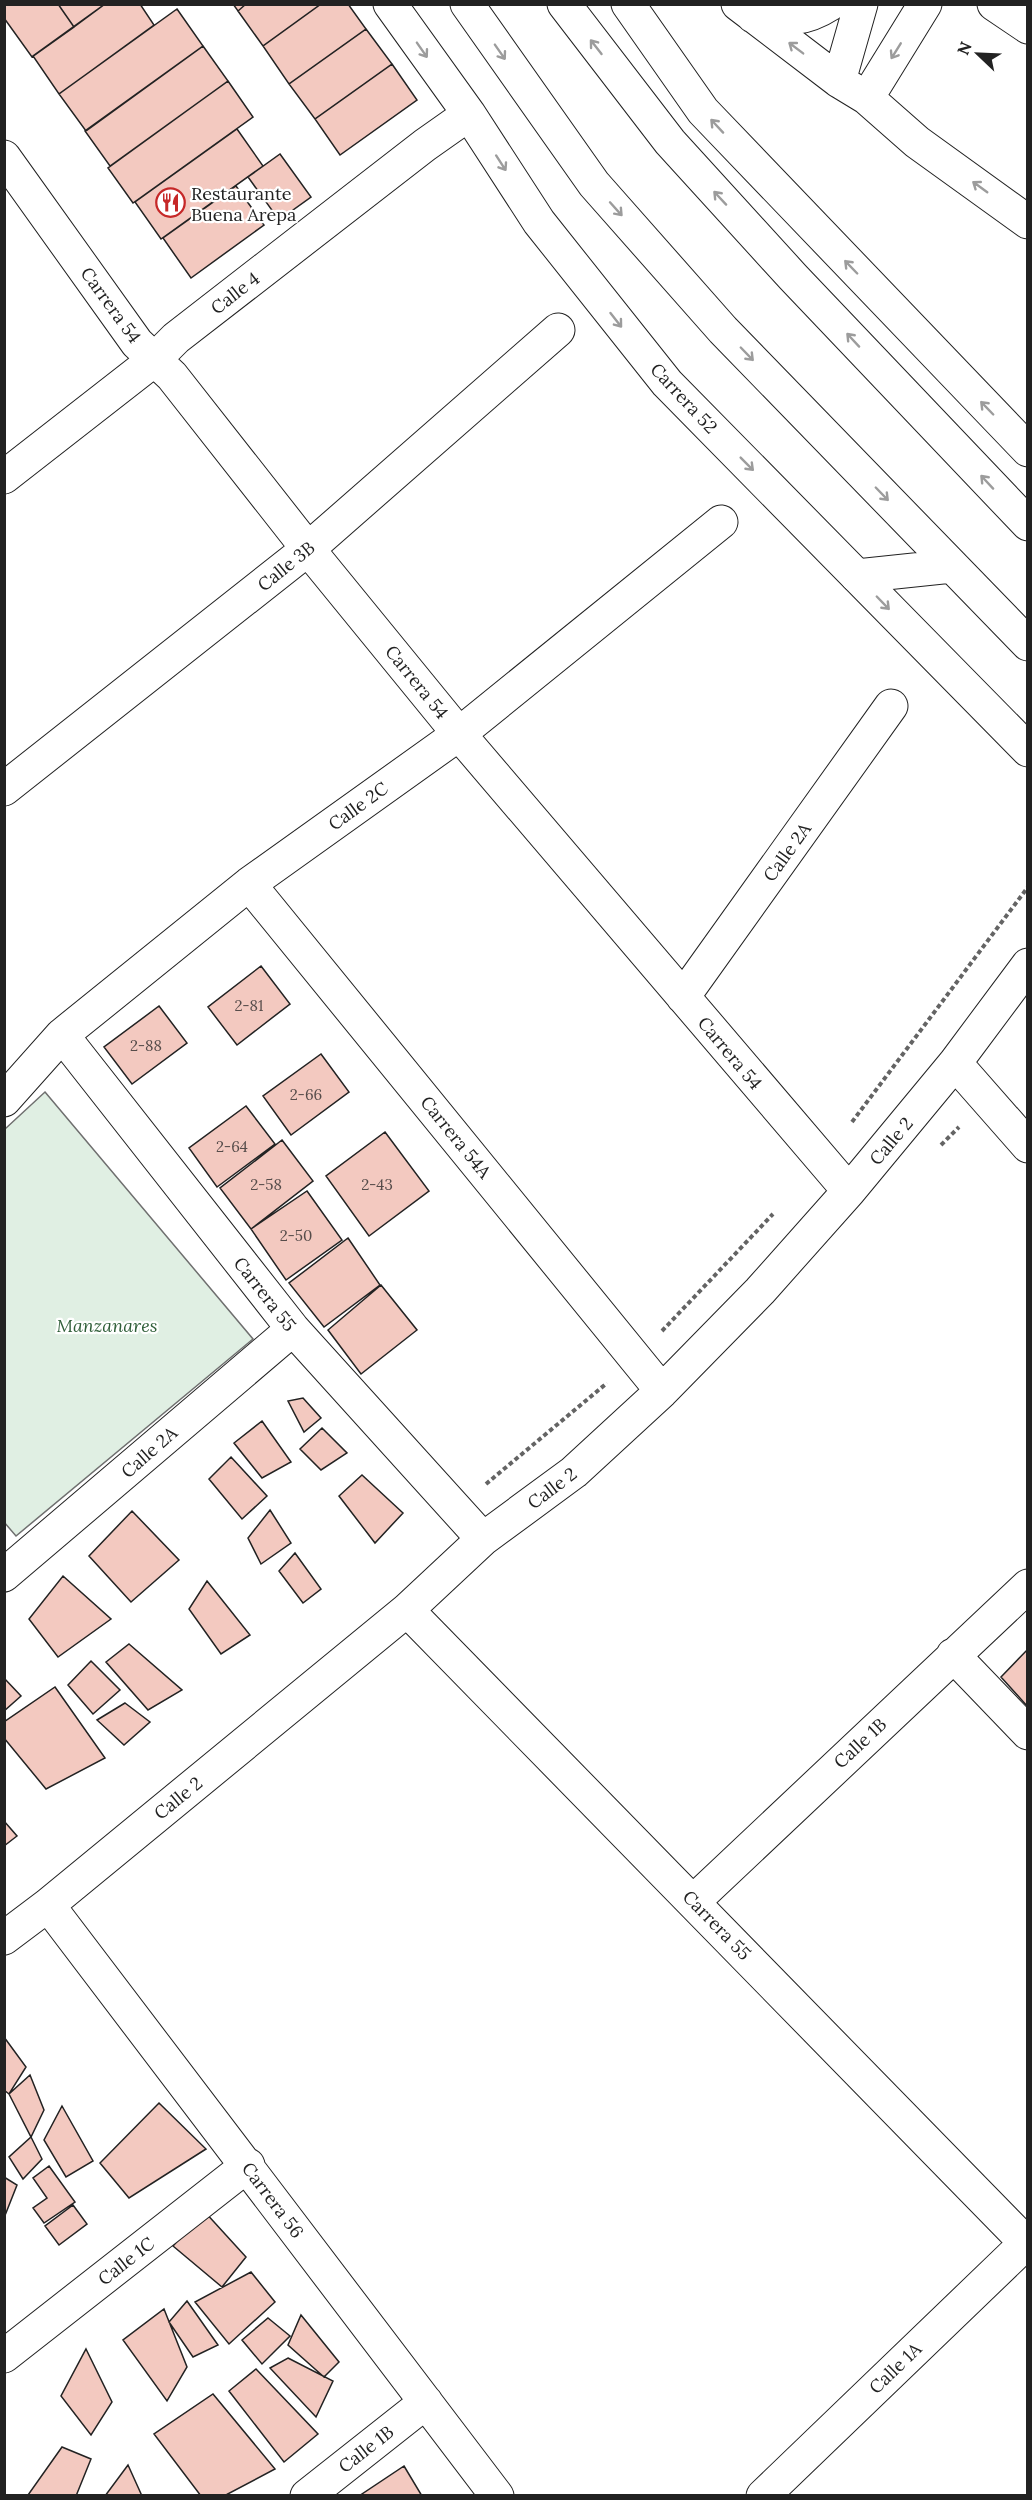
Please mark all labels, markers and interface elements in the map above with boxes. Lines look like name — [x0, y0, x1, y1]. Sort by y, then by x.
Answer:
north arrow — [948, 24, 1008, 84]
text: N — [953, 39, 976, 58]
one-way arrow — [590, 40, 603, 56]
one-way arrow — [416, 42, 428, 58]
one-way arrow — [788, 42, 804, 55]
one-way arrow — [889, 42, 901, 59]
one-way arrow — [494, 44, 506, 60]
one-way arrow — [710, 119, 724, 134]
one-way arrow — [495, 154, 507, 171]
one-way arrow — [973, 181, 989, 193]
place label: Restaurante Buena Arepa — [191, 182, 296, 226]
restaurant icon: Restaurante Buena Arepa — [154, 187, 186, 219]
one-way arrow — [713, 190, 727, 205]
one-way arrow — [609, 201, 623, 216]
one-way arrow — [844, 260, 859, 275]
street label: Carrera 54 — [76, 263, 146, 348]
street label: Calle 4 — [206, 267, 264, 319]
one-way arrow — [610, 311, 623, 327]
one-way arrow — [846, 333, 860, 348]
one-way arrow — [739, 346, 754, 361]
street label: Carrera 52 — [645, 358, 723, 438]
one-way arrow — [980, 400, 994, 415]
one-way arrow — [739, 457, 754, 472]
one-way arrow — [980, 475, 994, 490]
one-way arrow — [875, 486, 889, 501]
street label: Calle 3B — [253, 536, 319, 596]
one-way arrow — [876, 596, 890, 611]
street label: Carrera 54 — [380, 640, 454, 724]
street label: Calle 2C — [324, 776, 393, 835]
street label: Calle 2A — [758, 818, 816, 886]
house number: 2-81 — [234, 996, 264, 1015]
street label: Carrera 54 — [693, 1012, 767, 1094]
house number: 2-88 — [130, 1036, 162, 1055]
house number: 2-66 — [290, 1085, 322, 1104]
street label: Carrera 54A — [416, 1091, 497, 1184]
street label: Calle 2 — [864, 1112, 918, 1170]
house number: 2-64 — [216, 1137, 248, 1156]
house number: 2-58 — [250, 1175, 282, 1194]
house number: 2-43 — [361, 1175, 393, 1194]
house number: 2-50 — [280, 1226, 312, 1245]
street label: Carrera 55 — [229, 1252, 301, 1336]
park label: Manzanares — [57, 1314, 157, 1337]
street label: Calle 2A — [116, 1421, 182, 1483]
street label: Calle 2 — [523, 1462, 581, 1514]
street label: Calle 1B — [829, 1713, 891, 1773]
street label: Calle 2 — [149, 1771, 207, 1825]
street label: Carrera 55 — [678, 1885, 756, 1965]
street label: Carrera 56 — [237, 2158, 309, 2242]
street label: Calle 1C — [93, 2232, 159, 2290]
street label: Calle 1A — [864, 2337, 927, 2399]
street label: Calle 1B — [334, 2420, 398, 2478]

